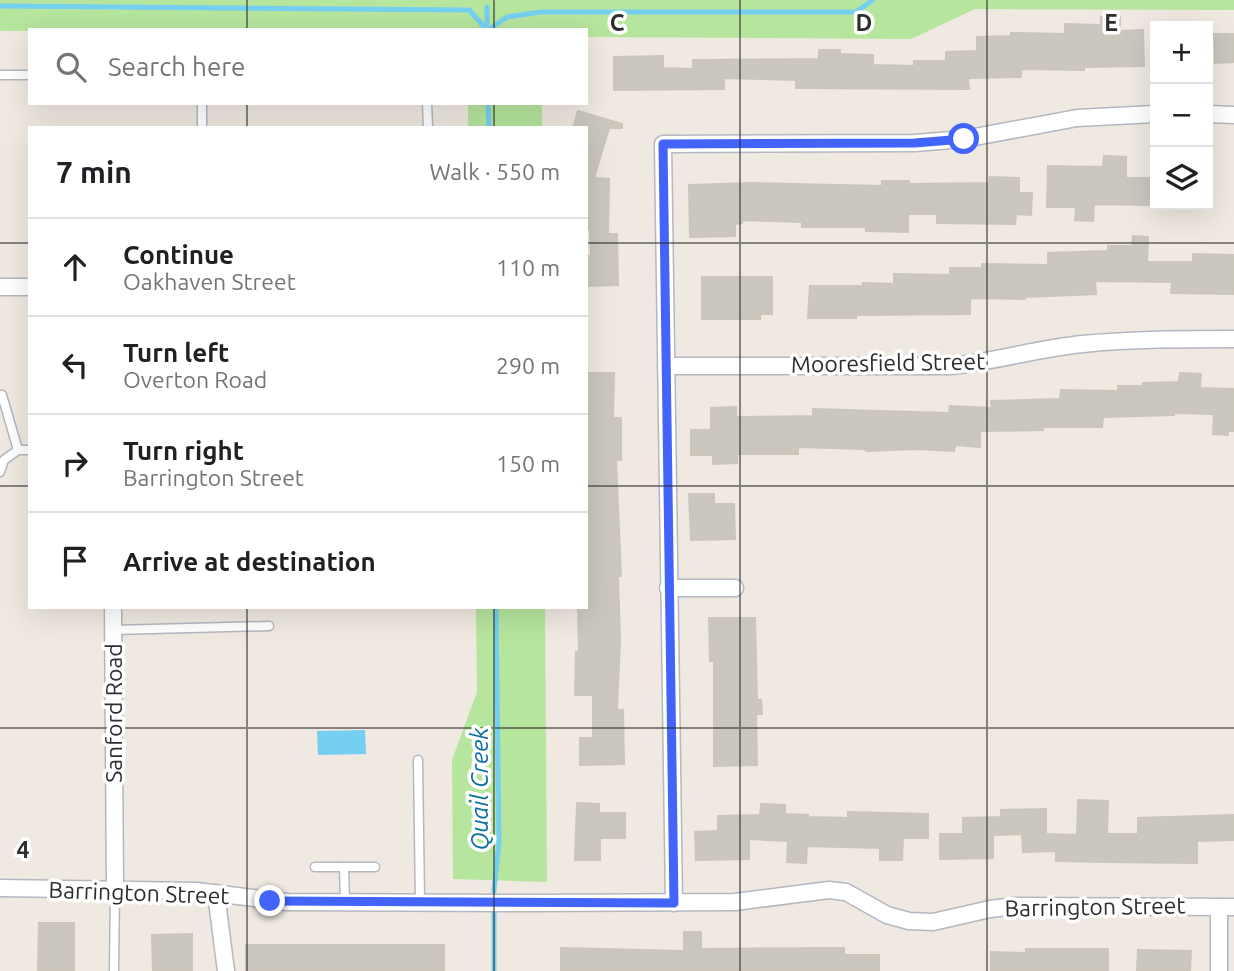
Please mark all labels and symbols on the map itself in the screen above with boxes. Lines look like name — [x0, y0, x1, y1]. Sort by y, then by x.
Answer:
text: C — [610, 10, 625, 35]
text: D — [856, 10, 872, 35]
text: E — [1104, 10, 1118, 35]
route start — [948, 123, 979, 154]
street label: Mooresfield Street — [791, 348, 985, 377]
street label: Sanford Road — [101, 643, 126, 783]
water label: Quail Creek — [466, 727, 494, 851]
text: 4 — [17, 837, 30, 862]
street label: Barrington Street — [48, 877, 230, 908]
route end — [254, 885, 285, 916]
street label: Barrington Street — [1004, 892, 1186, 921]

